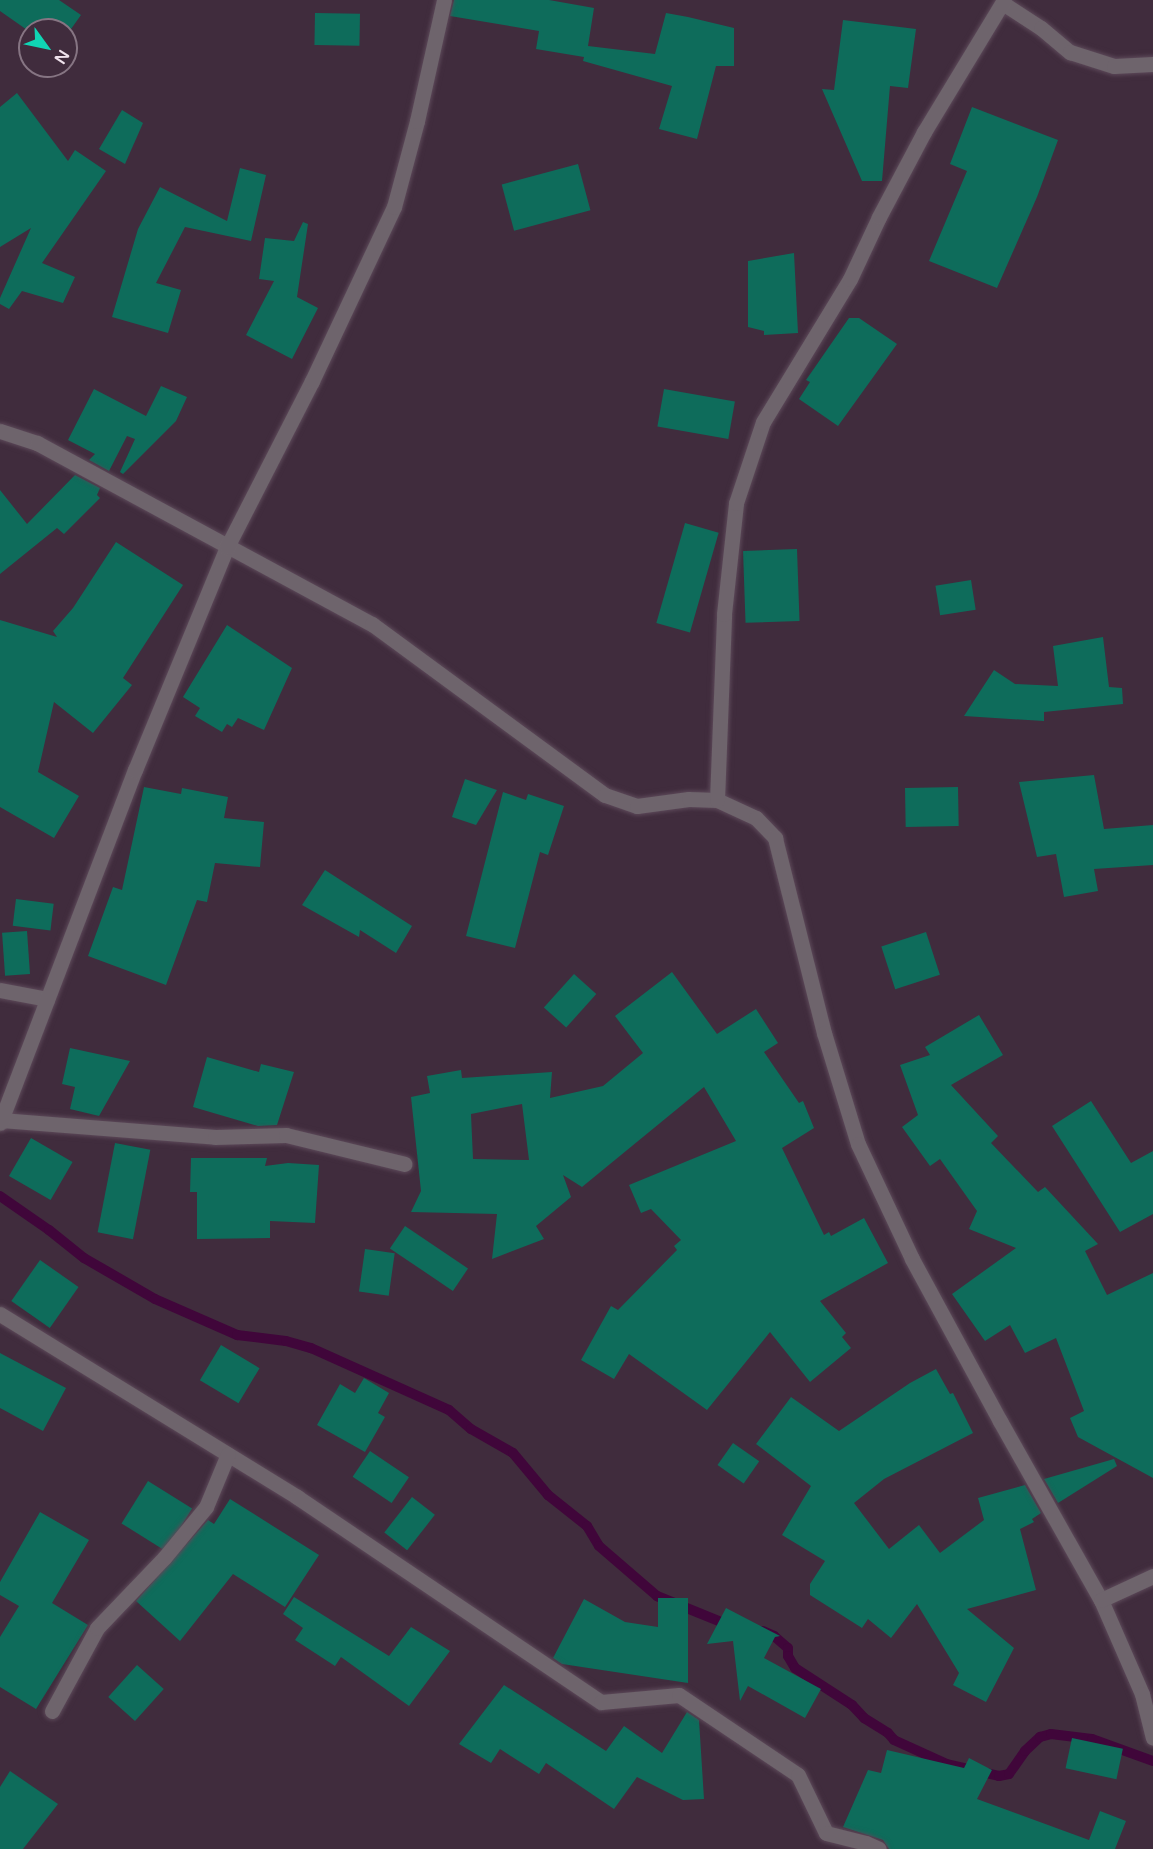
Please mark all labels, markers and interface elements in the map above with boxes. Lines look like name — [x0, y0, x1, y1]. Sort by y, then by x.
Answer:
north arrow — [18, 18, 78, 78]
text: N — [50, 46, 73, 68]

